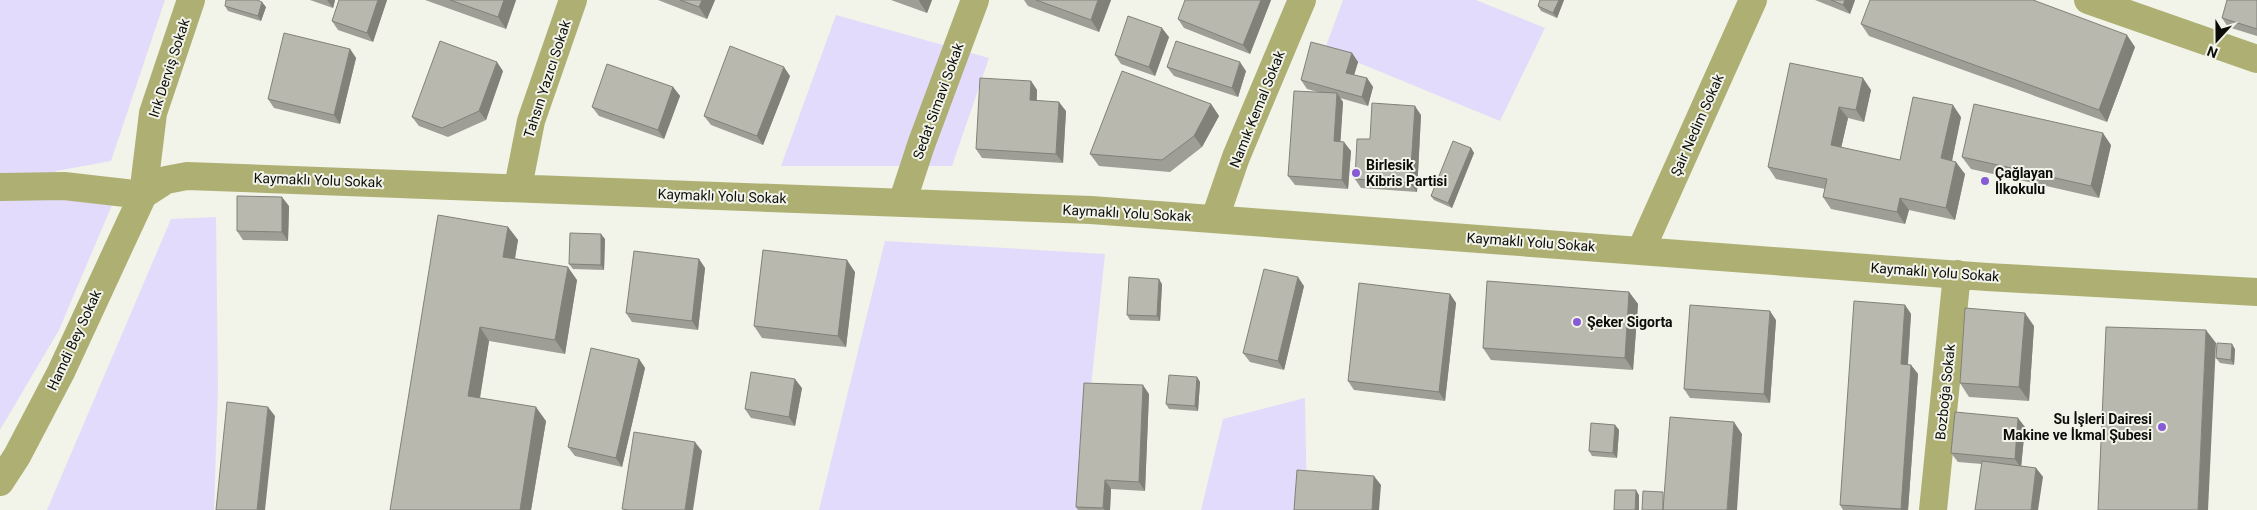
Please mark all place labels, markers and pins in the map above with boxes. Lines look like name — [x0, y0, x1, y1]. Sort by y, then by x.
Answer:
place label: Birlesik Kibris Partisi — [1366, 157, 1447, 189]
place label: Çağlayan İlkokulu — [1995, 165, 2053, 197]
marker: Birlesik Kibris Partisi — [1350, 167, 1362, 179]
marker: Çağlayan İlkokulu — [1979, 175, 1991, 187]
place label: Şeker Sigorta — [1587, 314, 1673, 330]
marker: Şeker Sigorta — [1571, 316, 1583, 328]
place label: Su İşleri Dairesi Makine ve İkmal Şubesi — [2003, 411, 2152, 443]
marker: Su İşleri Dairesi Makine ve İkmal Şubesi — [2156, 421, 2168, 433]

